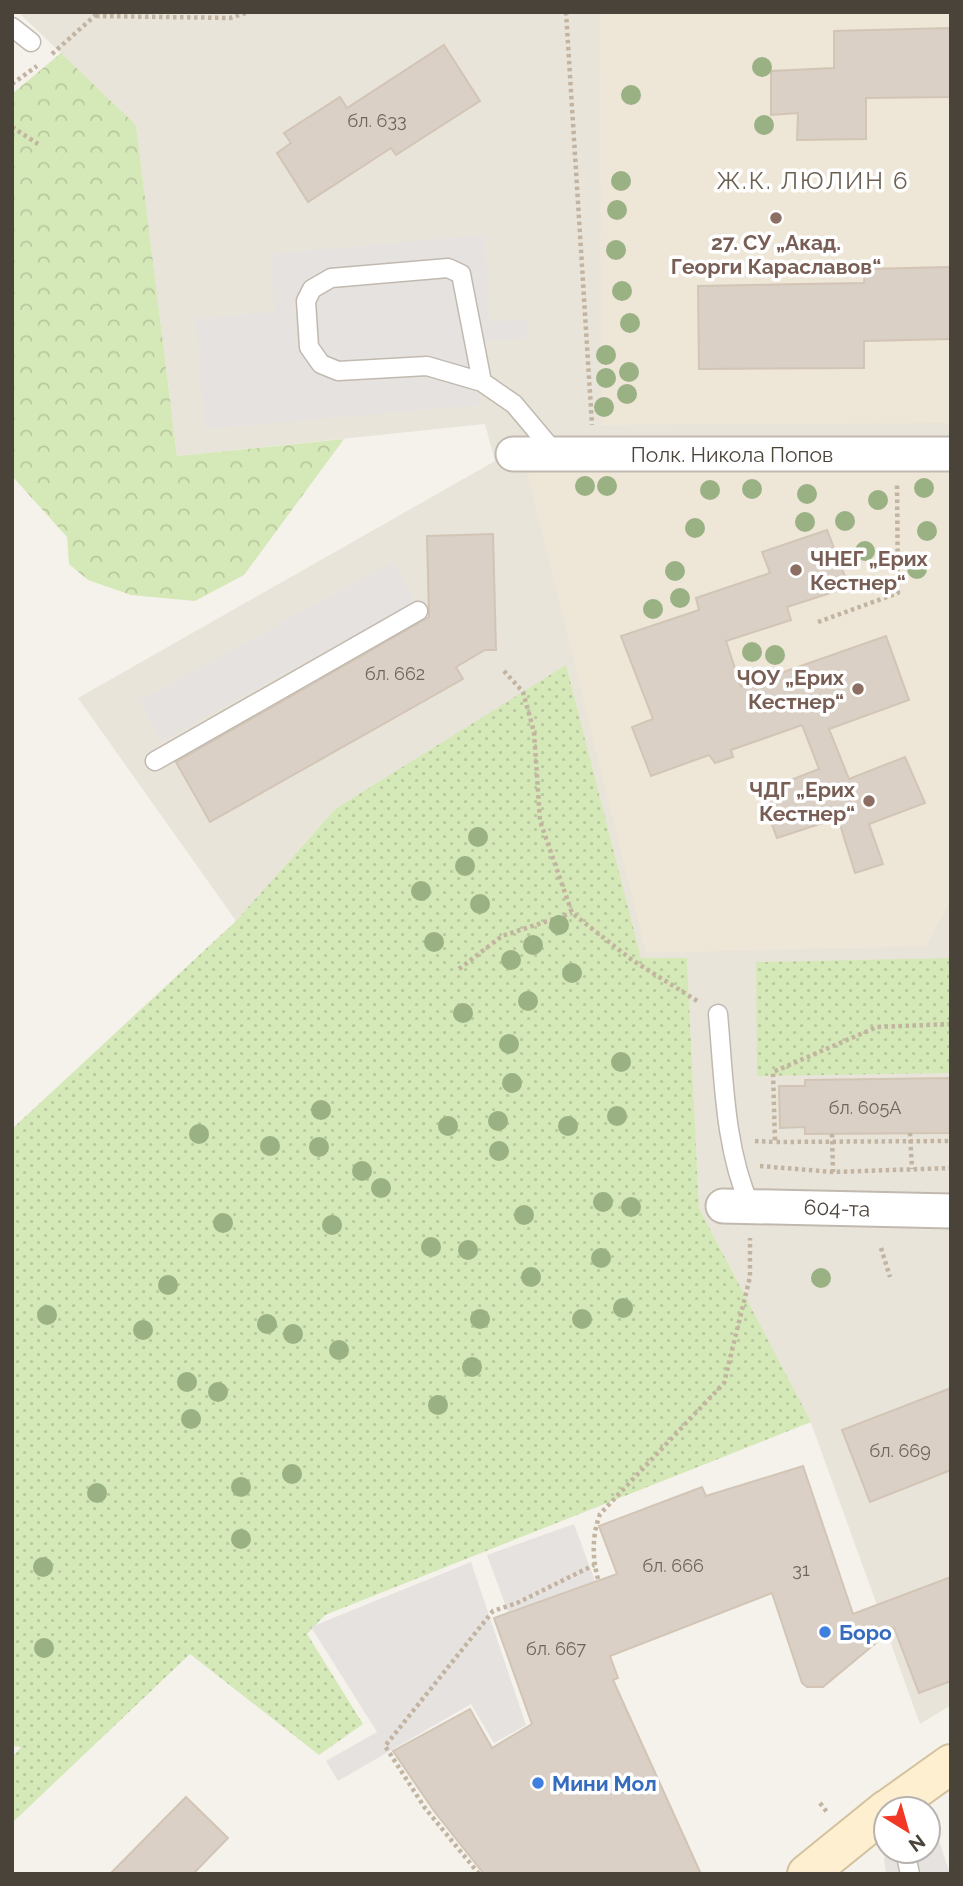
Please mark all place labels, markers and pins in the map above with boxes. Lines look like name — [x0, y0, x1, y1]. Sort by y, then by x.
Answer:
marker: 27. СУ „Акад. Георги Караславов“ — [768, 210, 784, 226]
place label: 27. СУ „Акад. Георги Караславов“ — [671, 230, 881, 279]
place label: ЧНЕГ „Ерих Кестнер“ — [810, 546, 929, 595]
marker: ЧНЕГ „Ерих Кестнер“ — [788, 562, 804, 578]
place label: ЧОУ „Ерих Кестнер“ — [736, 665, 845, 714]
marker: ЧОУ „Ерих Кестнер“ — [850, 681, 866, 697]
place label: ЧДГ „Ерих Кестнер“ — [749, 777, 856, 826]
marker: ЧДГ „Ерих Кестнер“ — [861, 793, 877, 809]
place label: Боро — [839, 1620, 892, 1645]
marker: Боро — [817, 1624, 833, 1640]
place label: Мини Мол — [552, 1771, 657, 1796]
marker: Мини Мол — [530, 1775, 546, 1791]

